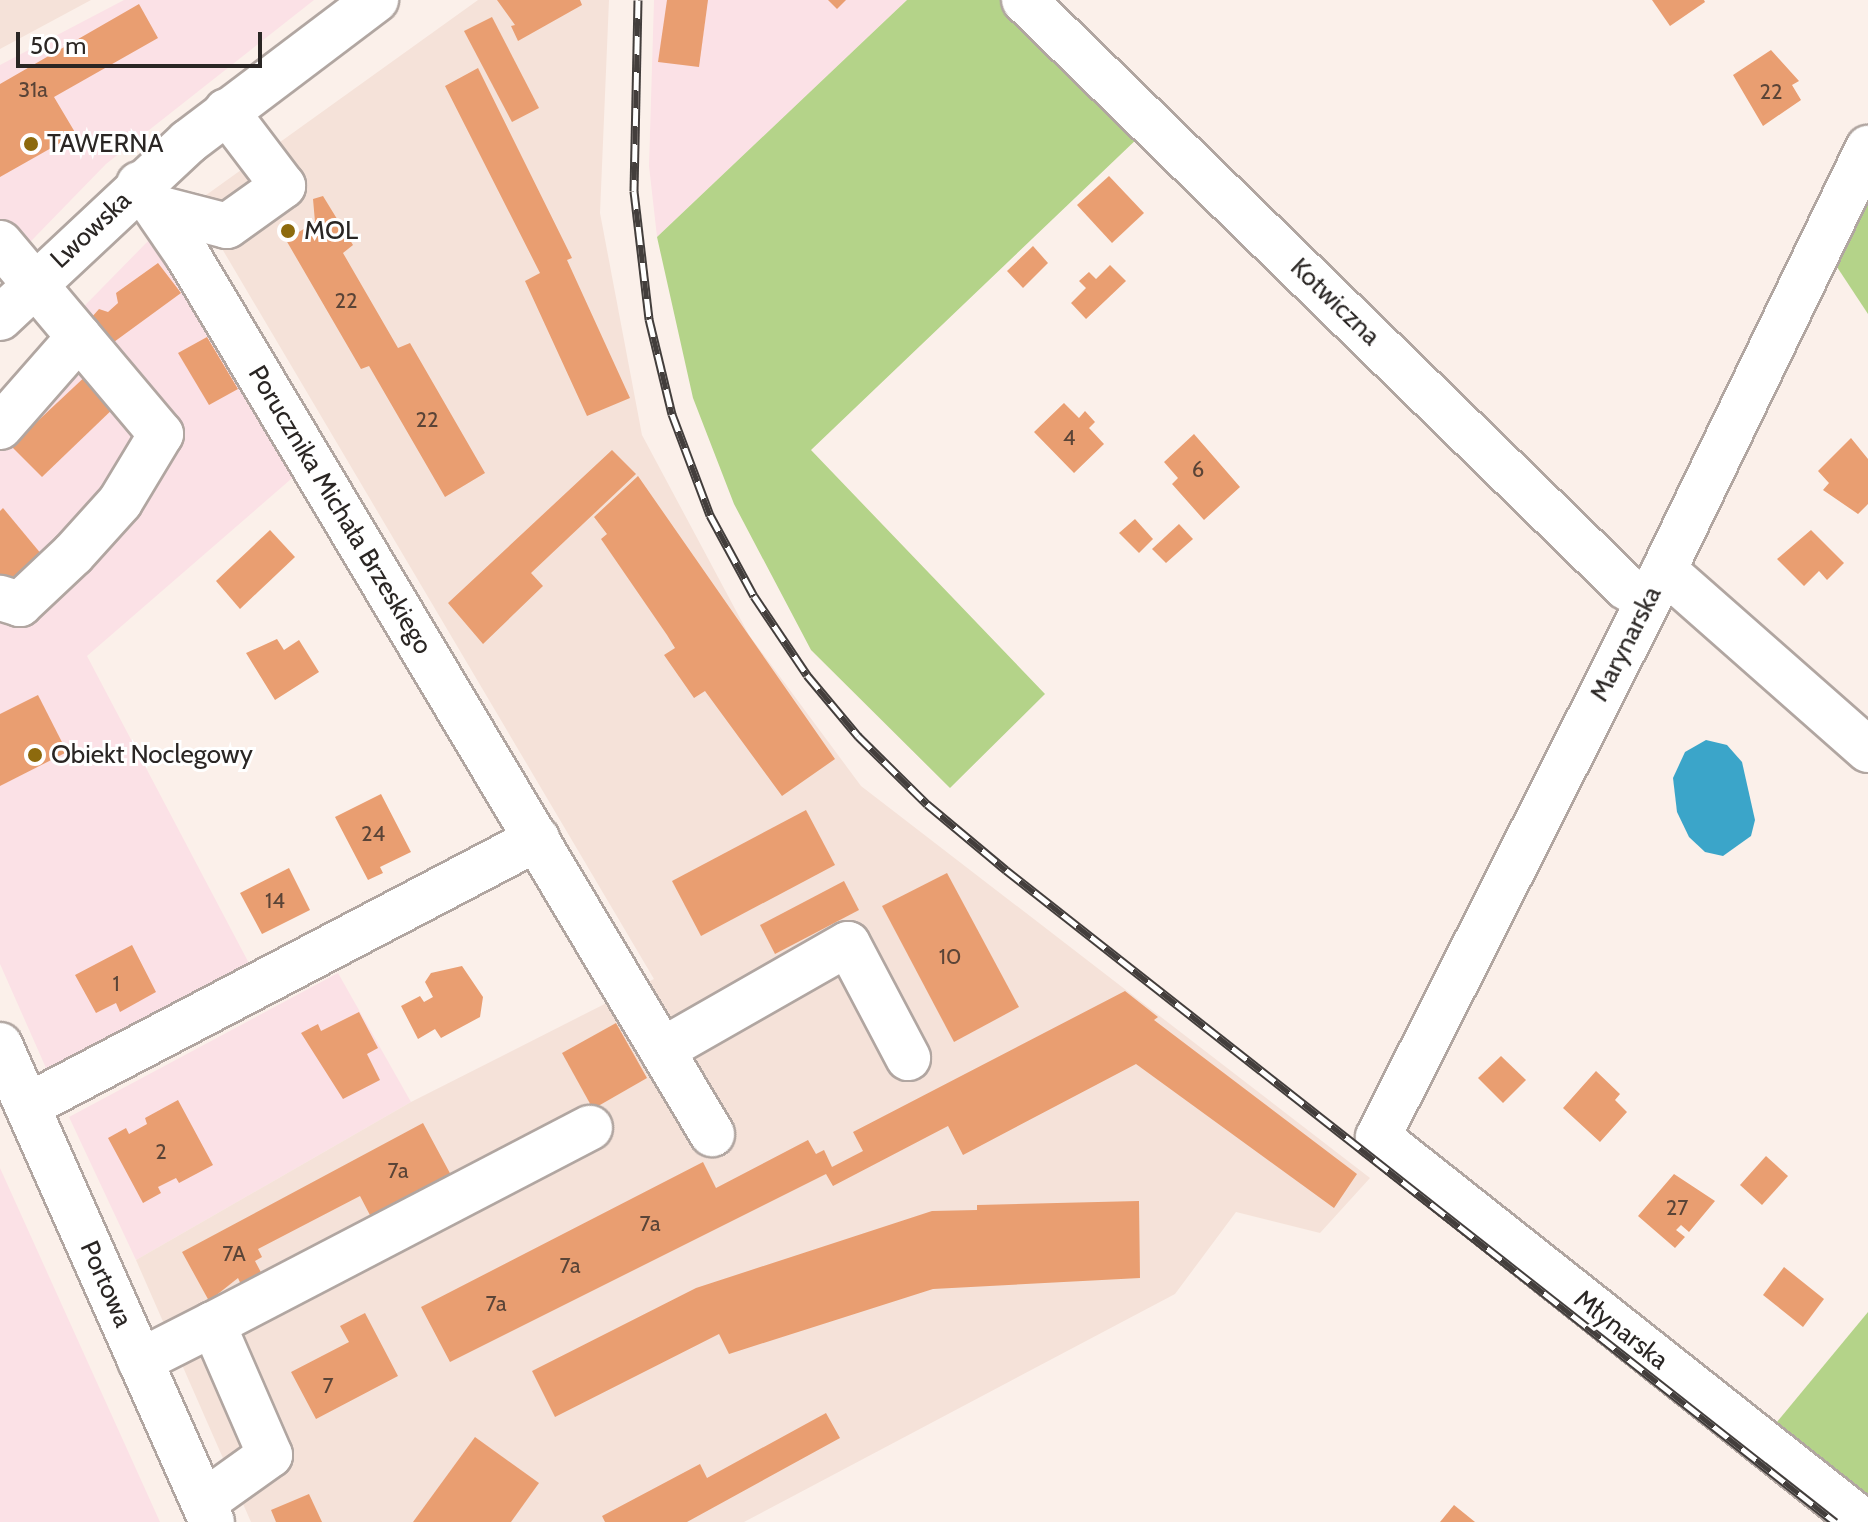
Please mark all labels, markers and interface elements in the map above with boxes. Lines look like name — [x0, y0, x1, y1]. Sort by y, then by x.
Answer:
scale bar — [20, 16, 266, 66]
text: 50 m — [30, 31, 86, 60]
house number: 31a — [18, 77, 48, 103]
house number: 22 — [1759, 79, 1783, 105]
place label: TAWERNA — [47, 128, 164, 160]
marker: TAWERNA — [22, 135, 40, 153]
street label: Lwowska — [44, 185, 138, 275]
place label: MOL — [304, 215, 358, 247]
marker: MOL — [279, 222, 297, 240]
street label: Kotwiczna — [1284, 252, 1386, 352]
house number: 22 — [334, 288, 358, 314]
street label: Porucznika Michała Brzeskiego — [241, 360, 439, 660]
house number: 22 — [415, 407, 439, 433]
house number: 4 — [1063, 425, 1075, 451]
house number: 6 — [1192, 457, 1204, 483]
street label: Marynarska — [1584, 581, 1668, 707]
place label: Obiekt Noclegowy — [51, 739, 253, 771]
marker: Obiekt Noclegowy — [26, 746, 44, 764]
house number: 24 — [361, 821, 385, 847]
house number: 14 — [265, 888, 285, 914]
house number: 10 — [939, 944, 961, 970]
house number: 1 — [112, 971, 120, 997]
house number: 2 — [155, 1139, 167, 1165]
house number: 7a — [388, 1158, 408, 1184]
house number: 27 — [1666, 1195, 1688, 1221]
house number: 7a — [640, 1211, 660, 1237]
street label: Portowa — [73, 1236, 139, 1332]
house number: 7A — [222, 1241, 246, 1267]
house number: 7a — [560, 1253, 580, 1279]
street label: Młynarska — [1568, 1284, 1674, 1376]
house number: 7a — [486, 1291, 506, 1317]
house number: 7 — [322, 1373, 334, 1399]

